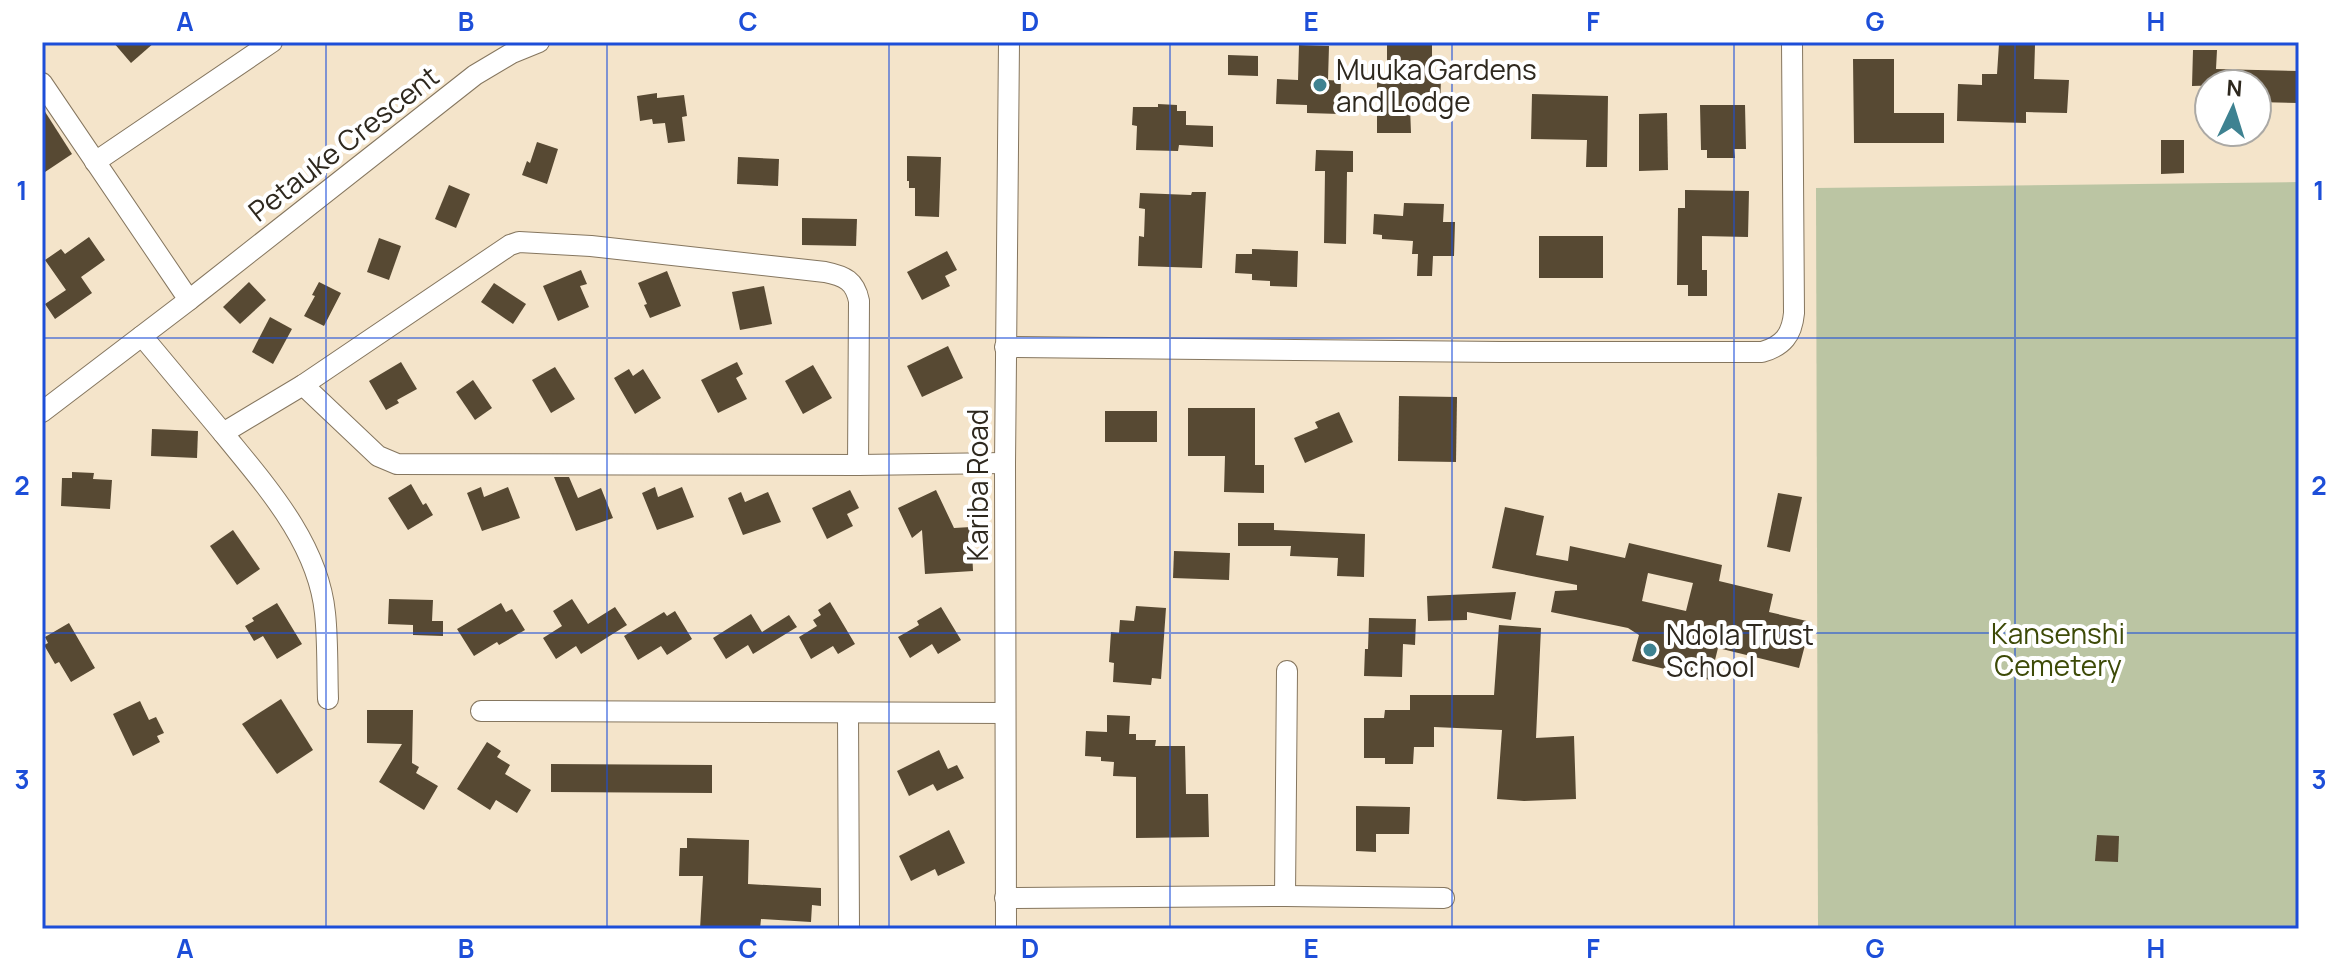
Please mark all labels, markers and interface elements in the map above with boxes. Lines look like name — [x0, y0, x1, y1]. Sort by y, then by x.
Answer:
text: A — [176, 3, 194, 39]
text: B — [458, 3, 474, 39]
text: C — [738, 3, 758, 39]
text: D — [1021, 3, 1039, 39]
text: E — [1303, 3, 1319, 39]
text: F — [1586, 3, 1600, 39]
text: G — [1865, 3, 1885, 39]
text: H — [2147, 3, 2165, 39]
place label: Muuka Gardens and Lodge — [1336, 50, 1537, 120]
street label: Petauke Crescent — [240, 57, 446, 229]
north arrow — [2193, 68, 2273, 148]
text: N — [2225, 73, 2243, 104]
marker: Muuka Gardens and Lodge — [1311, 76, 1329, 94]
text: 1 — [16, 172, 28, 208]
text: 1 — [2313, 172, 2325, 208]
street label: Kariba Road — [958, 409, 996, 561]
text: 2 — [14, 467, 30, 503]
text: 2 — [2311, 467, 2327, 503]
park label: Kansenshi Cemetery — [1991, 614, 2125, 684]
place label: Ndola Trust School — [1666, 615, 1814, 685]
marker: Ndola Trust School — [1641, 641, 1659, 659]
text: 3 — [14, 761, 30, 797]
text: 3 — [2311, 761, 2327, 797]
text: A — [176, 930, 194, 966]
text: B — [458, 930, 474, 966]
text: C — [738, 930, 758, 966]
text: D — [1021, 930, 1039, 966]
text: E — [1303, 930, 1319, 966]
text: F — [1586, 930, 1600, 966]
text: G — [1865, 930, 1885, 966]
text: H — [2147, 930, 2165, 966]

